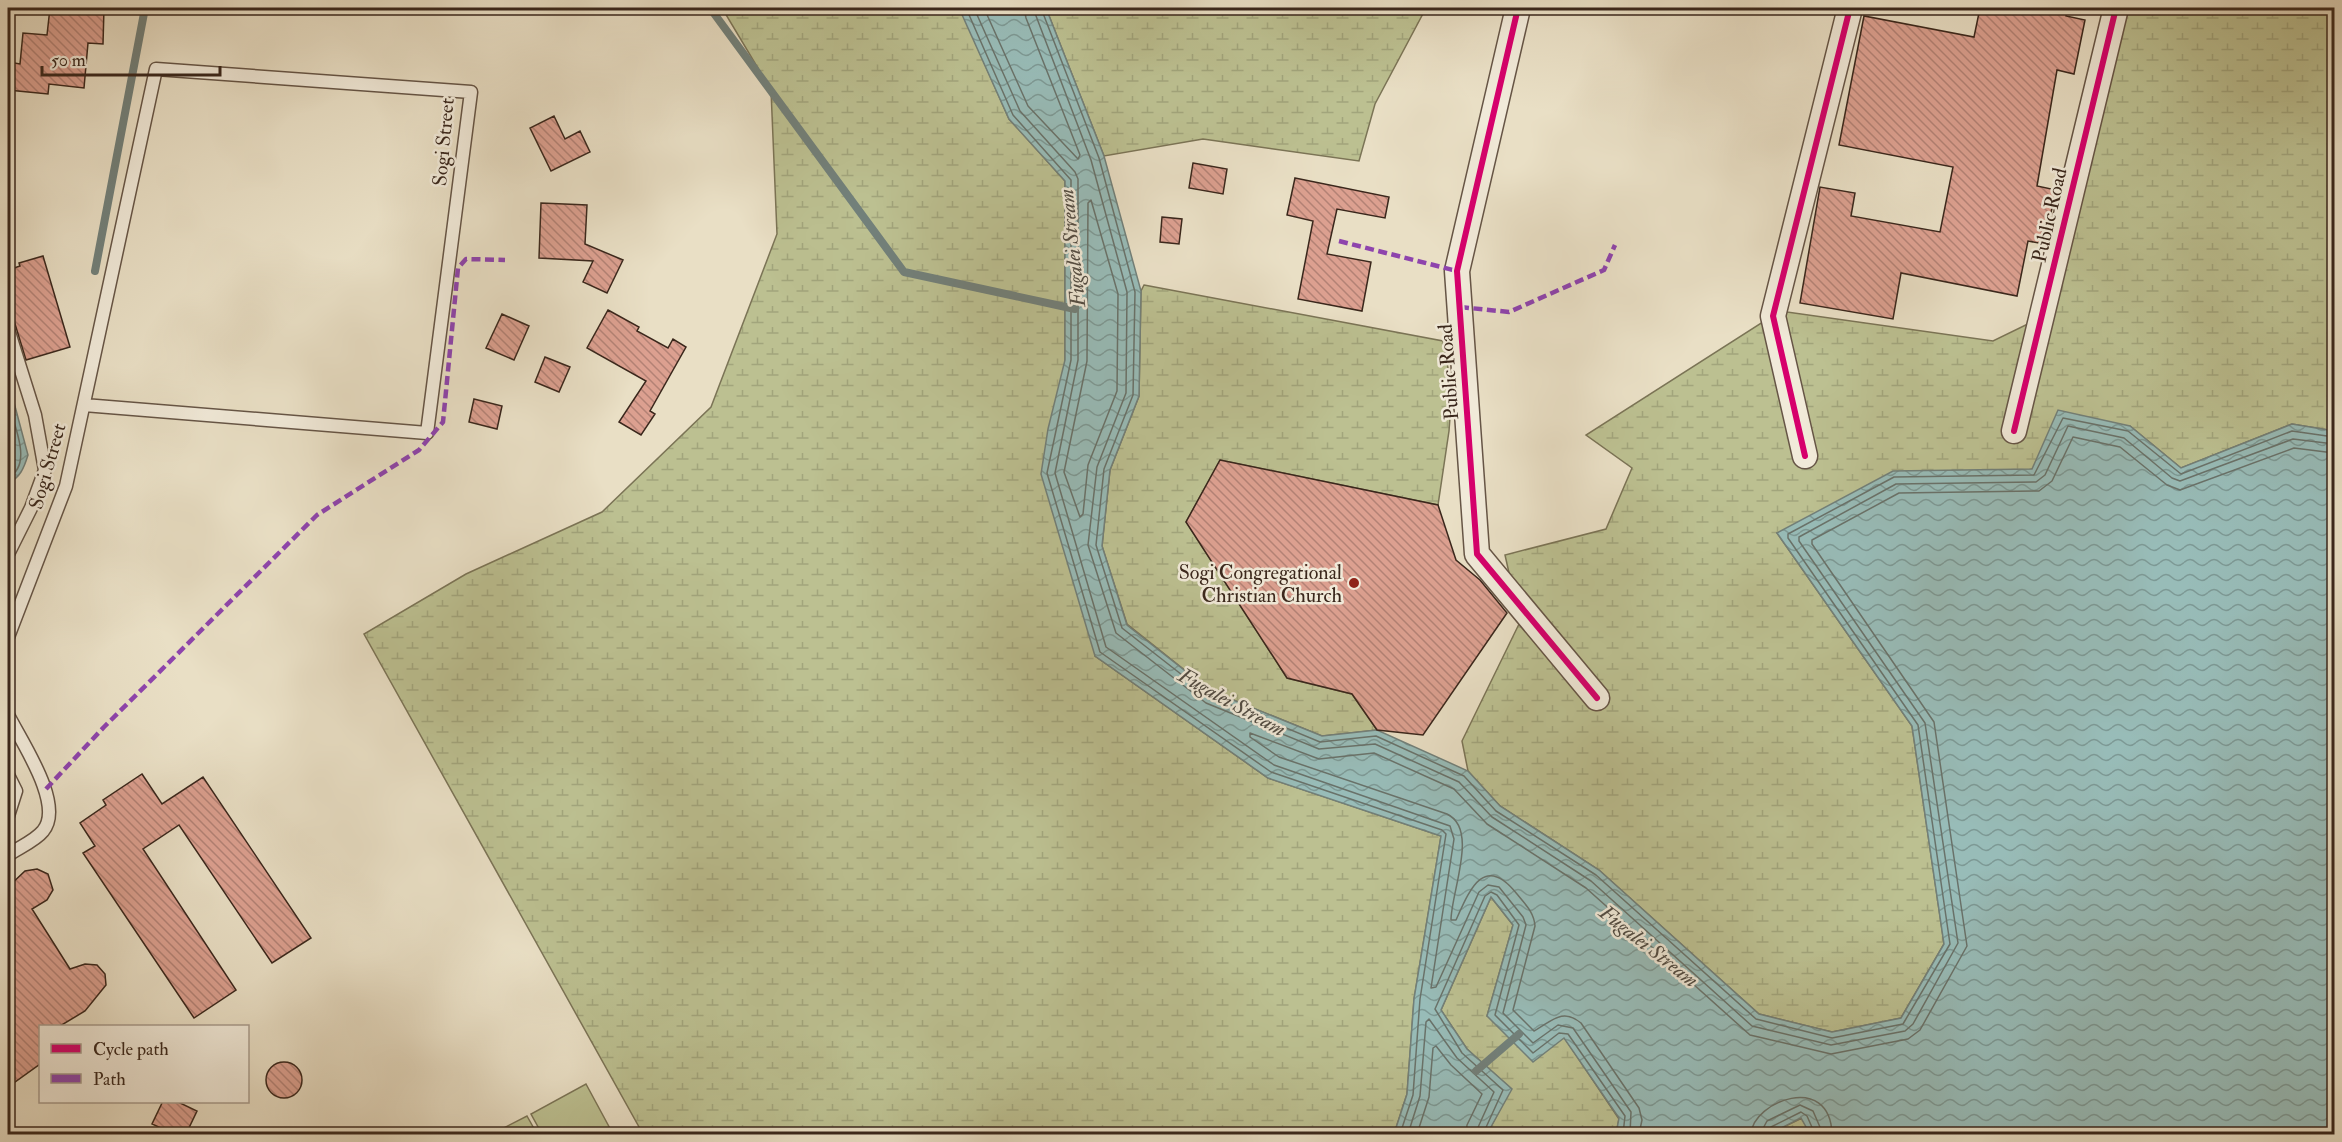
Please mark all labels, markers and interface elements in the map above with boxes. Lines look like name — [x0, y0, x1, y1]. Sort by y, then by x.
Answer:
scale bar — [42, 39, 220, 77]
text: 50 m — [51, 49, 86, 72]
street label: Sogi Street — [427, 96, 460, 187]
street label: Public Road — [2026, 165, 2073, 265]
water label: Fugalei Stream — [1053, 188, 1092, 309]
street label: Public Road — [1433, 323, 1464, 421]
street label: Sogi Street — [23, 420, 72, 512]
place label: Sogi Congregational Christian Church — [1179, 560, 1343, 608]
marker: Sogi Congregational Christian Church — [1347, 576, 1361, 590]
water label: Fugalei Stream — [1173, 661, 1290, 743]
water label: Fugalei Stream — [1593, 899, 1704, 994]
legend — [39, 1025, 249, 1103]
text: Cycle path — [93, 1038, 169, 1061]
text: Path — [93, 1068, 126, 1091]

